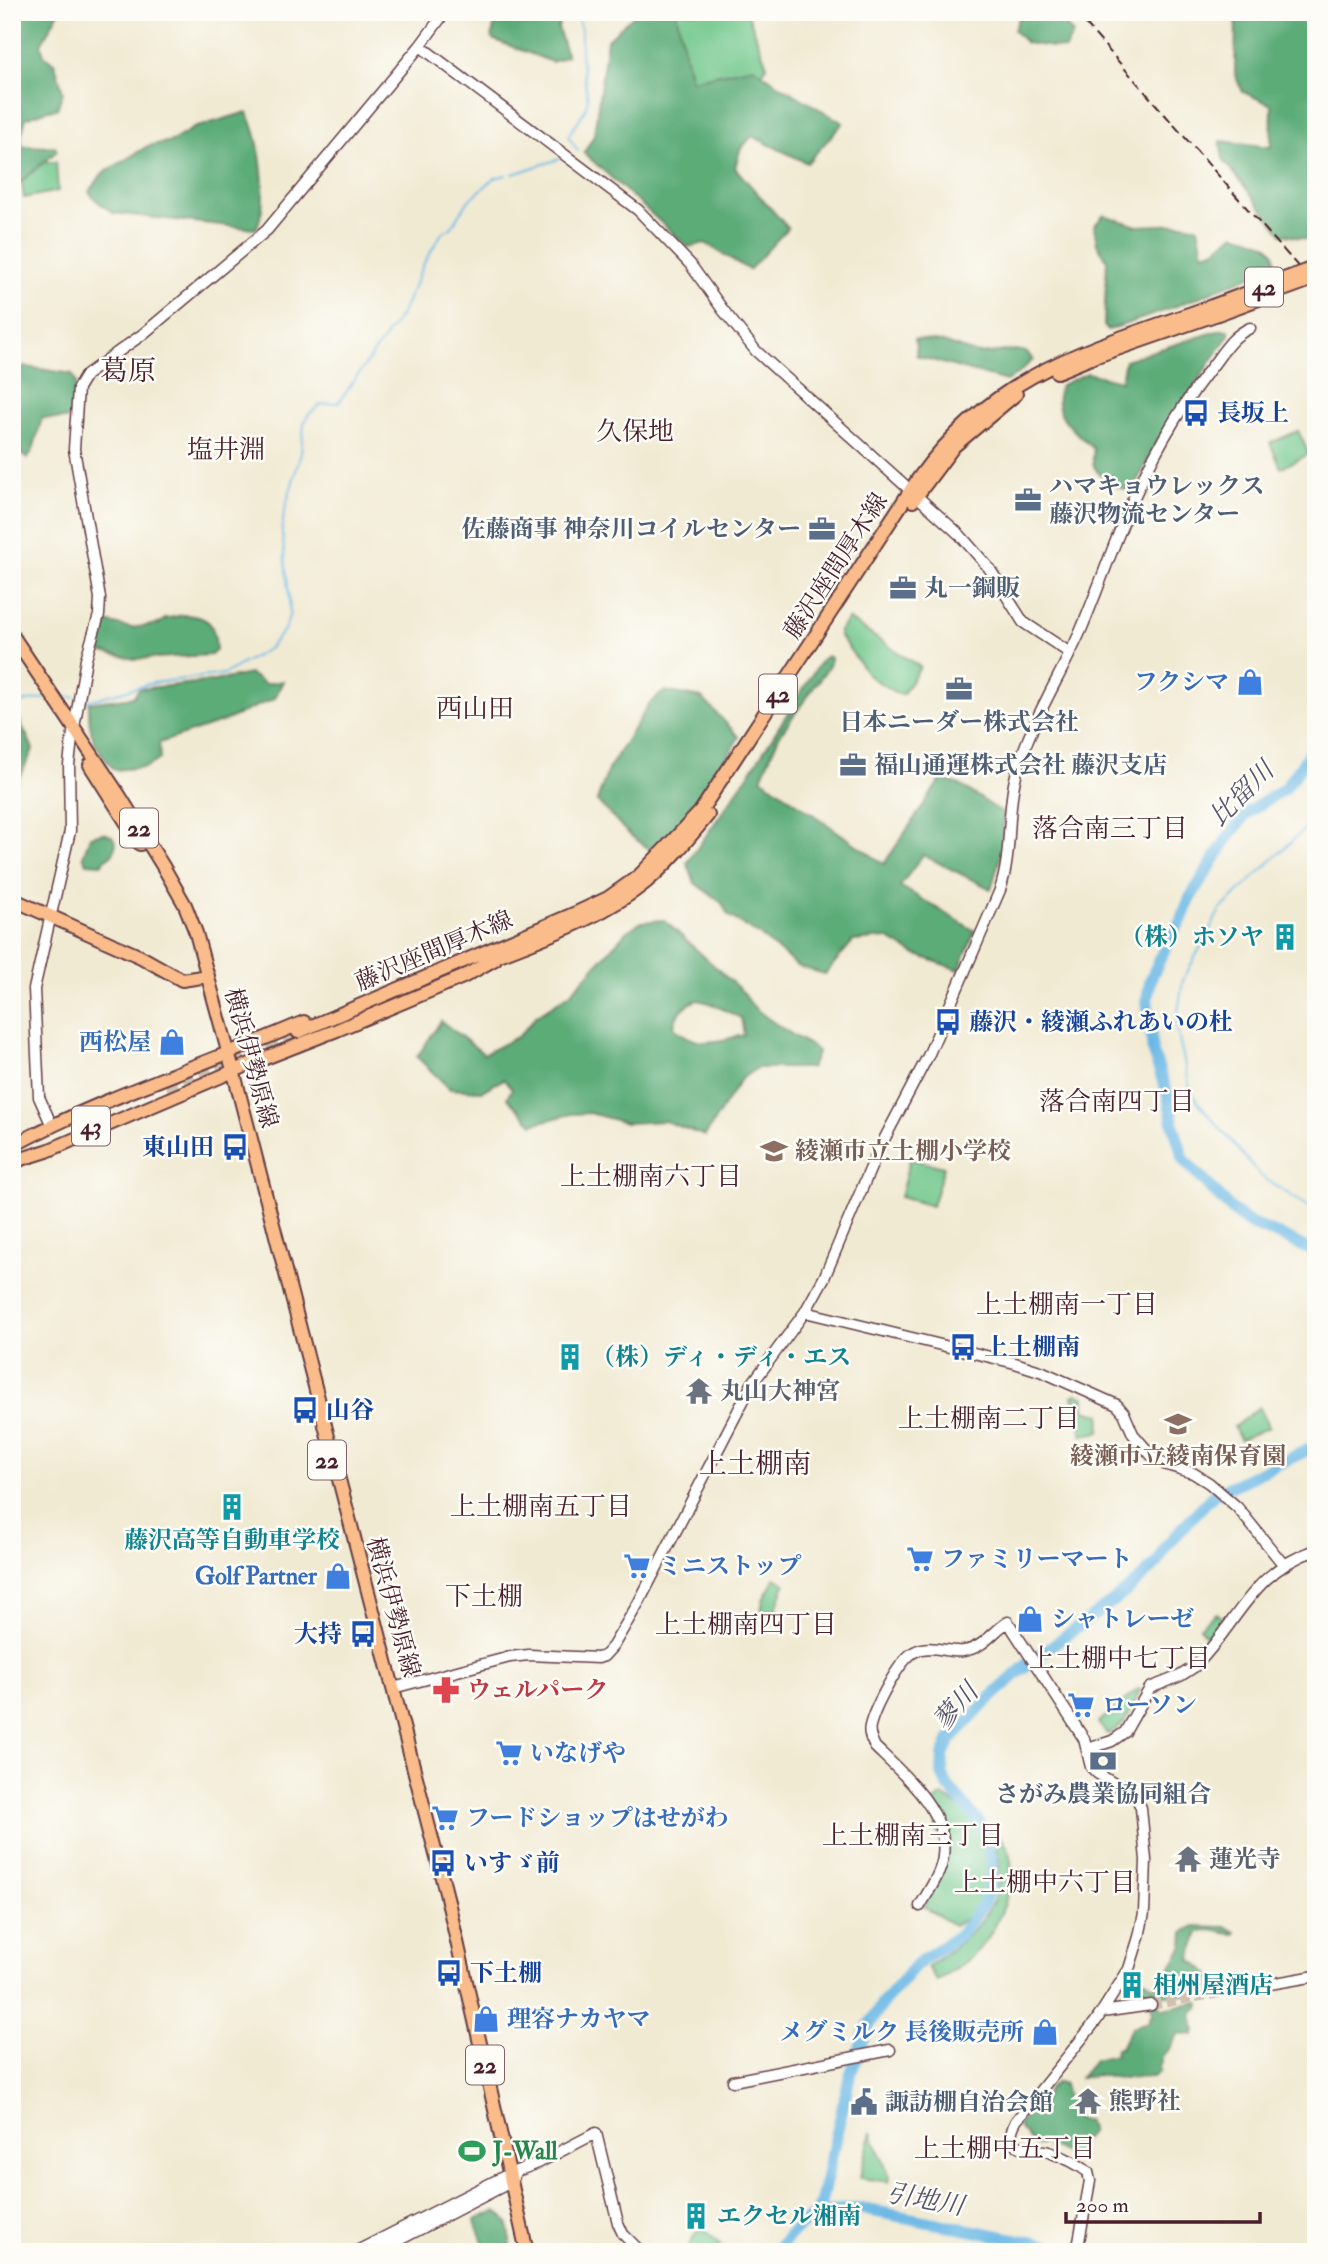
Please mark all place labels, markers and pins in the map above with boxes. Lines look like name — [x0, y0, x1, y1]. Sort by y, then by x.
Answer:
bus stop icon: 長坂上 — [1181, 398, 1211, 428]
place label: 長坂上 — [1217, 398, 1289, 429]
place label: ハマキョウレックス 藤沢物流センター — [1049, 471, 1265, 530]
office icon: ハマキョウレックス 藤沢物流センター — [1013, 485, 1043, 515]
place label: 佐藤商事 神奈川コイルセンター — [462, 514, 801, 545]
office icon: 佐藤商事 神奈川コイルセンター — [807, 514, 837, 544]
office icon: 丸一鋼販 — [888, 573, 918, 603]
place label: 丸一鋼販 — [924, 573, 1020, 604]
place label: フクシマ — [1134, 667, 1229, 698]
shop icon: フクシマ — [1235, 667, 1265, 697]
office icon: 日本ニーダー株式会社 — [944, 674, 974, 704]
place label: 日本ニーダー株式会社 — [839, 707, 1079, 738]
office icon: 福山通運株式会社 藤沢支店 — [838, 750, 868, 780]
place label: 福山通運株式会社 藤沢支店 — [874, 750, 1167, 781]
place label: （株）ホソヤ — [1120, 922, 1264, 953]
building icon: （株）ホソヤ — [1270, 922, 1300, 952]
bus stop icon: 藤沢・綾瀬ふれあいの杜 — [933, 1007, 963, 1037]
place label: 藤沢・綾瀬ふれあいの杜 — [969, 1007, 1233, 1038]
place label: 西松屋 — [79, 1027, 151, 1058]
shop icon: 西松屋 — [157, 1027, 187, 1057]
place label: 東山田 — [142, 1132, 214, 1163]
bus stop icon: 東山田 — [220, 1132, 250, 1162]
school or university icon: 綾瀬市立土棚小学校 — [759, 1136, 789, 1166]
place label: 綾瀬市立土棚小学校 — [795, 1136, 1011, 1167]
bus stop icon: 上土棚南 — [948, 1332, 978, 1362]
place label: 上土棚南 — [984, 1332, 1080, 1363]
building icon: （株）ディ・ディ・エス — [555, 1342, 585, 1372]
place label: （株）ディ・ディ・エス — [591, 1342, 851, 1373]
temple icon: 丸山大神宮 — [684, 1376, 714, 1406]
place label: 丸山大神宮 — [720, 1376, 840, 1407]
bus stop icon: 山谷 — [290, 1395, 320, 1425]
place label: 山谷 — [326, 1395, 374, 1426]
school or university icon: 綾瀬市立綾南保育園 — [1163, 1409, 1193, 1439]
place label: 綾瀬市立綾南保育園 — [1070, 1441, 1286, 1472]
building icon: 藤沢高等自動車学校 — [217, 1492, 247, 1522]
place label: 藤沢高等自動車学校 — [124, 1525, 340, 1556]
supermarket icon: ファミリーマート — [905, 1544, 935, 1574]
place label: ファミリーマート — [941, 1544, 1133, 1575]
supermarket icon: ミニストップ — [622, 1551, 652, 1581]
place label: ミニストップ — [658, 1551, 802, 1582]
place label: Golf Partner — [195, 1561, 318, 1592]
shop icon: Golf Partner — [323, 1561, 353, 1591]
shop icon: シャトレーゼ — [1015, 1604, 1045, 1634]
place label: シャトレーゼ — [1051, 1604, 1194, 1635]
place label: 大持 — [294, 1619, 342, 1650]
bus stop icon: 大持 — [348, 1619, 378, 1649]
pharmacy icon: ウェルパーク — [431, 1675, 461, 1705]
place label: ウェルパーク — [467, 1675, 608, 1706]
supermarket icon: ローソン — [1066, 1690, 1096, 1720]
place label: ローソン — [1102, 1690, 1197, 1721]
supermarket icon: いなげや — [494, 1738, 524, 1768]
place label: いなげや — [530, 1738, 626, 1769]
bank icon: さがみ農業協同組合 — [1088, 1746, 1118, 1776]
place label: さがみ農業協同組合 — [995, 1779, 1211, 1810]
supermarket icon: フードショップはせがわ — [430, 1803, 460, 1833]
place label: フードショップはせがわ — [466, 1803, 729, 1834]
temple icon: 蓮光寺 — [1173, 1844, 1203, 1874]
place label: 蓮光寺 — [1209, 1844, 1281, 1875]
bus stop icon: いすゞ前 — [428, 1848, 458, 1878]
place label: いすゞ前 — [464, 1848, 560, 1879]
bus stop icon: 下土棚 — [434, 1958, 464, 1988]
place label: 下土棚 — [470, 1958, 542, 1989]
building icon: 相州屋酒店 — [1117, 1970, 1147, 2000]
place label: 相州屋酒店 — [1153, 1970, 1273, 2001]
shop icon: 理容ナカヤマ — [471, 2004, 501, 2034]
place label: 理容ナカヤマ — [507, 2004, 651, 2035]
place label: メグミルク 長後販売所 — [779, 2017, 1024, 2048]
shop icon: メグミルク 長後販売所 — [1030, 2017, 1060, 2047]
temple icon: 熊野社 — [1073, 2086, 1103, 2116]
place label: 熊野社 — [1109, 2086, 1181, 2117]
public building icon: 諏訪棚自治会館 — [849, 2087, 879, 2117]
place label: 諏訪棚自治会館 — [885, 2087, 1053, 2118]
sports icon: J-Wall — [457, 2136, 487, 2166]
place label: J-Wall — [492, 2136, 558, 2167]
building icon: エクセル湘南 — [681, 2201, 711, 2231]
place label: エクセル湘南 — [717, 2201, 861, 2232]

